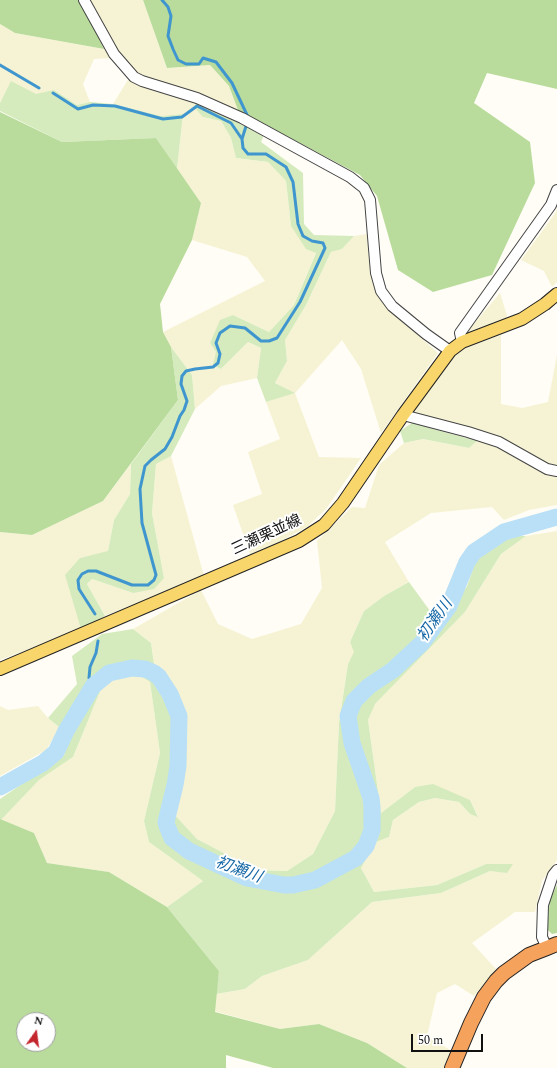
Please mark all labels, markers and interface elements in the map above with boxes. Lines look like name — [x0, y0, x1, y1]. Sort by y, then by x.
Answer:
street label: 三瀬栗並線 — [229, 512, 305, 560]
water label: 初瀬川 — [414, 596, 458, 646]
water label: 初瀬川 — [212, 854, 264, 888]
north arrow — [16, 1012, 56, 1052]
text: N — [32, 1012, 45, 1030]
scale bar — [413, 1026, 485, 1052]
text: 50 m — [418, 1031, 443, 1050]

